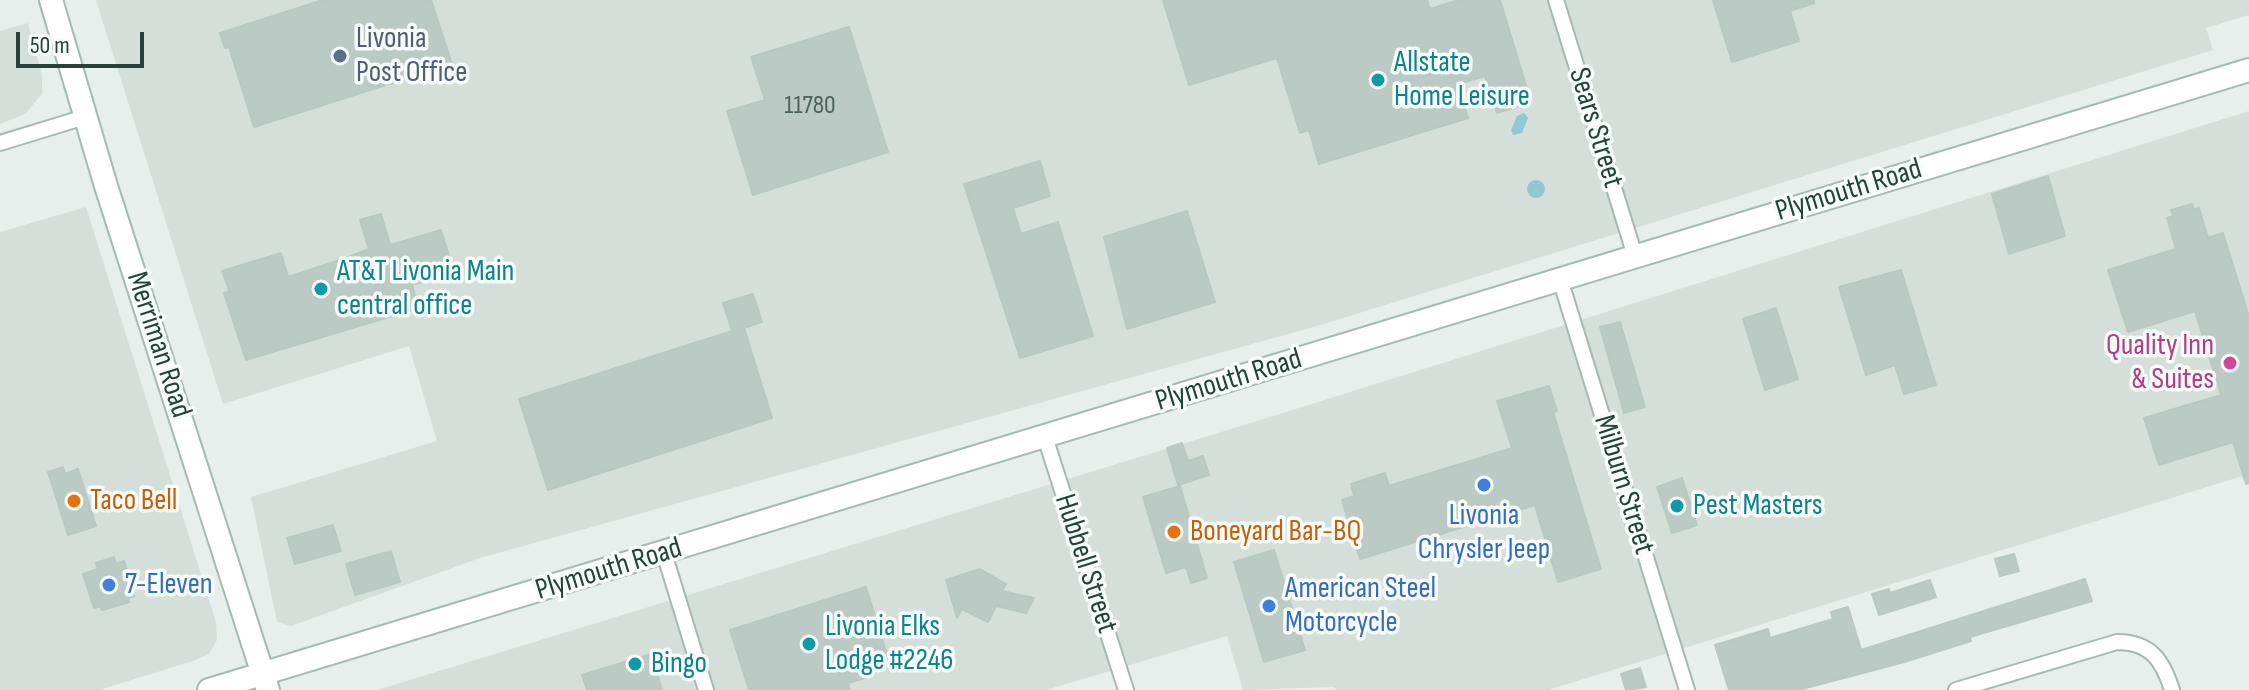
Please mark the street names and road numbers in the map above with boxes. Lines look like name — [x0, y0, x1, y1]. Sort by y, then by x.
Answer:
street label: Sears Street — [1560, 64, 1630, 192]
street label: Plymouth Road — [1772, 152, 1926, 230]
street label: Merriman Road — [118, 268, 198, 422]
street label: Plymouth Road — [1152, 342, 1306, 420]
street label: Milburn Street — [1585, 411, 1661, 559]
street label: Hubbell Street — [1046, 490, 1124, 638]
street label: Plymouth Road — [532, 531, 686, 609]

